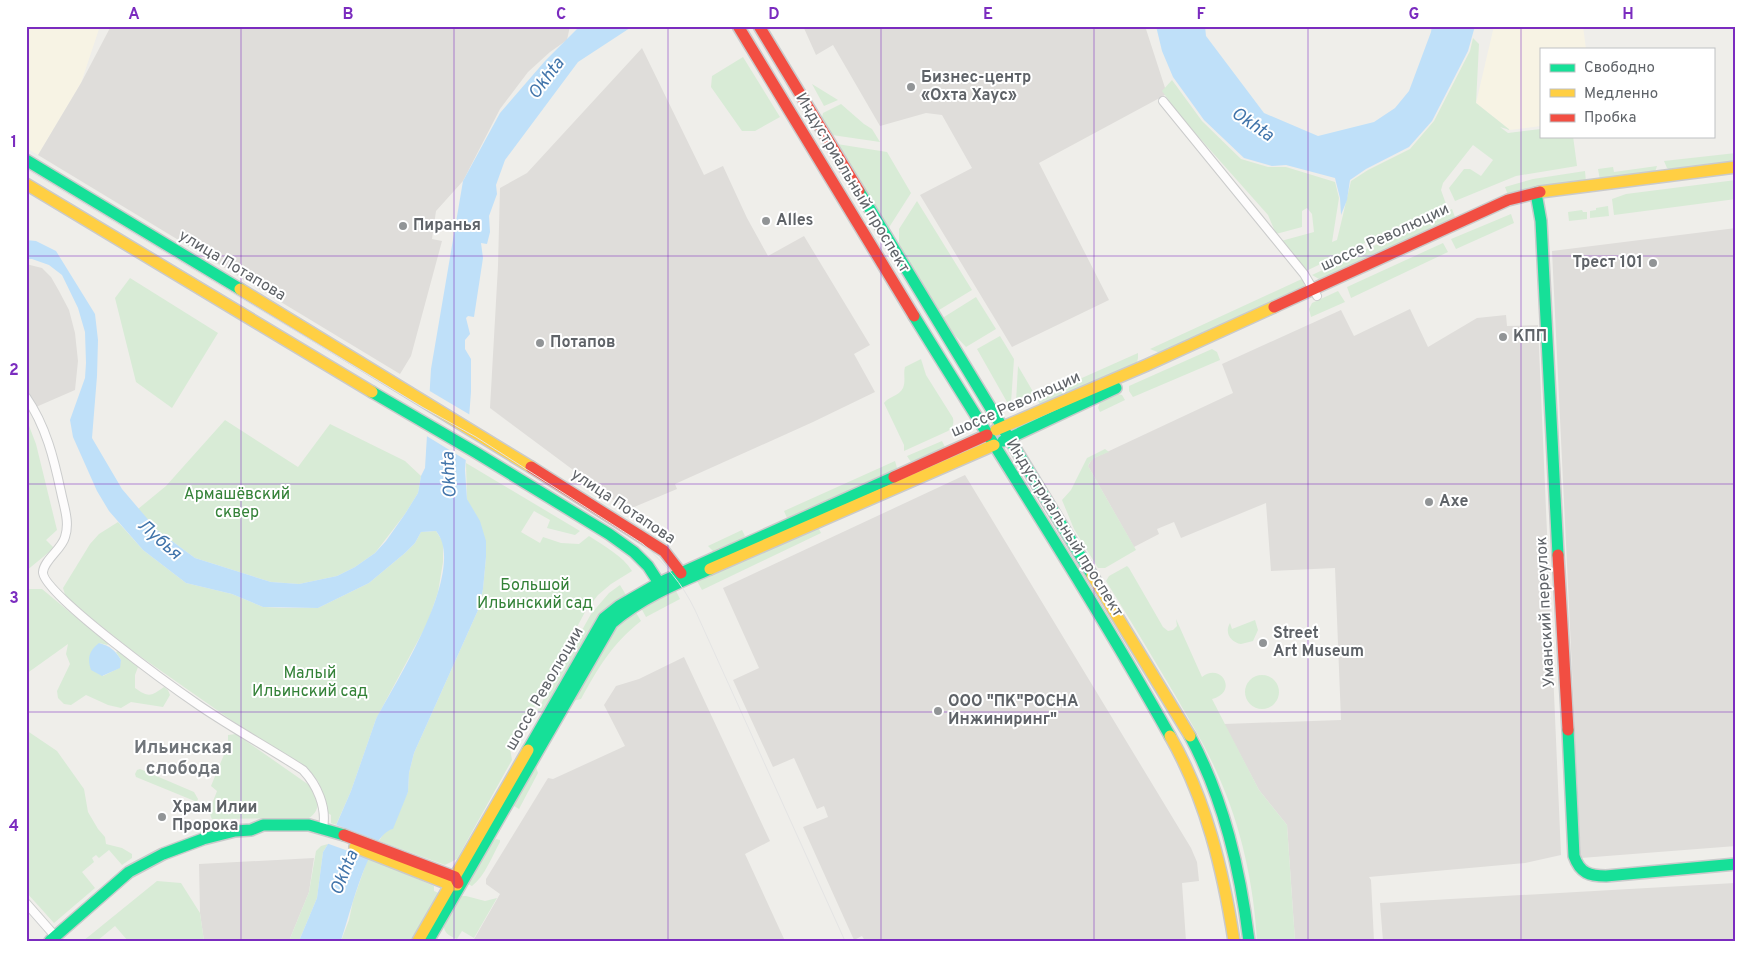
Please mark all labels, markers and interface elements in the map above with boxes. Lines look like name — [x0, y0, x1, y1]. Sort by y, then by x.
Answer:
text: A — [128, 5, 140, 25]
text: B — [342, 5, 354, 25]
text: C — [556, 5, 566, 25]
text: D — [768, 5, 780, 25]
text: E — [983, 5, 993, 25]
text: F — [1196, 5, 1206, 25]
text: G — [1409, 5, 1419, 25]
text: H — [1622, 5, 1634, 25]
legend — [1540, 48, 1714, 138]
water label: Okhta — [524, 53, 571, 104]
text: Свободно — [1584, 59, 1655, 78]
place label: Бизнес-центр «Охта Хаус» — [921, 68, 1031, 106]
marker: Бизнес-центр «Охта Хаус» — [905, 81, 917, 93]
text: Медленно — [1584, 85, 1658, 104]
street label: Индустриальный проспект — [790, 89, 914, 277]
water label: Okhta — [1226, 102, 1278, 148]
text: Пробка — [1584, 109, 1636, 128]
text: 1 — [11, 133, 17, 153]
street label: шоссе Революции — [1318, 199, 1452, 277]
place label: Alles — [776, 211, 814, 231]
marker: Alles — [760, 215, 772, 227]
place label: Пиранья — [413, 216, 481, 236]
marker: Пиранья — [397, 220, 409, 232]
street label: улица Потапова — [175, 226, 289, 306]
place label: Трест 101 — [1572, 253, 1643, 273]
marker: Трест 101 — [1647, 257, 1659, 269]
place label: КПП — [1513, 327, 1547, 347]
marker: КПП — [1497, 331, 1509, 343]
place label: Потапов — [550, 333, 616, 353]
marker: Потапов — [534, 337, 546, 349]
text: 2 — [9, 361, 19, 381]
street label: шоссе Революции — [948, 367, 1084, 443]
street label: Индустриальный проспект — [1001, 435, 1127, 621]
water label: Okhta — [437, 450, 463, 499]
street label: улица Потапова — [567, 465, 679, 549]
park label: Армашёвский сквер — [184, 485, 290, 523]
place label: Ахе — [1439, 492, 1468, 512]
marker: Ахе — [1423, 496, 1435, 508]
water label: Лубья — [132, 515, 186, 566]
street label: Уманский переулок — [1532, 536, 1560, 688]
park label: Большой Ильинский сад — [477, 576, 593, 614]
text: 3 — [9, 589, 19, 609]
street label: шоссе Революции — [501, 624, 589, 754]
place label: Street Art Museum — [1273, 624, 1364, 662]
marker: Street Art Museum — [1257, 637, 1269, 649]
park label: Малый Ильинский сад — [252, 664, 368, 702]
place label: ООО "ПК"РОСНА Инжиниринг" — [948, 692, 1079, 730]
marker: ООО "ПК"РОСНА Инжиниринг" — [932, 705, 944, 717]
district label: Ильинская слобода — [134, 737, 232, 781]
place label: Храм Илии Пророка — [172, 798, 257, 836]
marker: Храм Илии Пророка — [156, 811, 168, 823]
text: 4 — [9, 817, 19, 837]
water label: Okhta — [326, 846, 365, 899]

